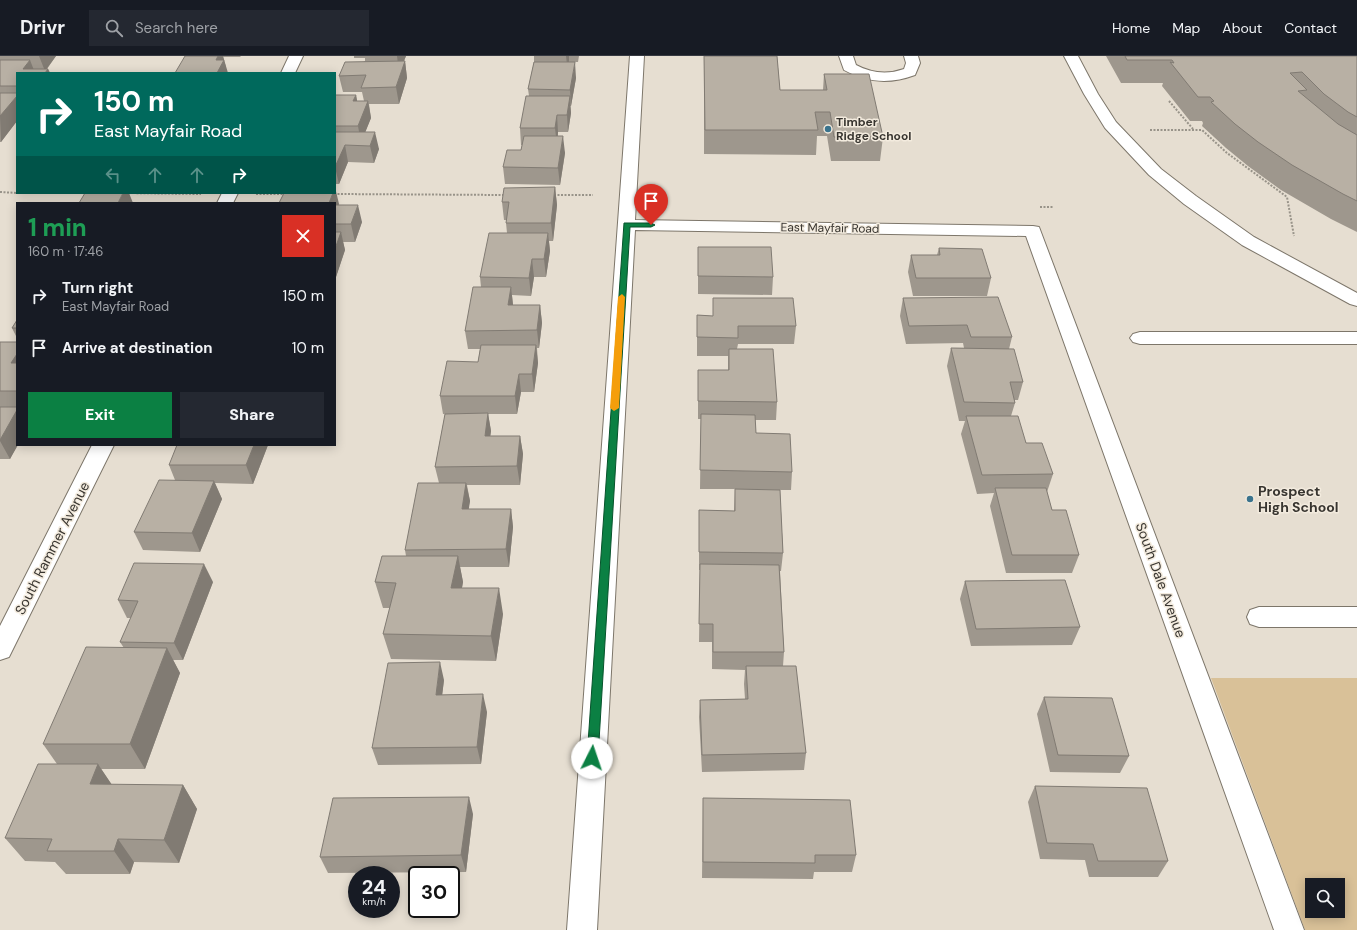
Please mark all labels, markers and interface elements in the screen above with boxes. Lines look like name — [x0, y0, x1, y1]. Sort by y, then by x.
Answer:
search box — [89, 10, 369, 46]
text: Drivr — [20, 15, 65, 40]
icon: search — [103, 17, 125, 39]
text: Search here — [135, 18, 218, 38]
text: Home — [1112, 19, 1150, 37]
text: Map — [1172, 19, 1200, 37]
text: About — [1222, 19, 1262, 37]
text: Contact — [1284, 19, 1337, 37]
text: 150 m — [94, 83, 174, 120]
icon: right — [28, 88, 80, 140]
place label: Timber Ridge School — [836, 114, 911, 144]
text: East Mayfair Road — [94, 119, 242, 143]
marker: Timber Ridge School — [823, 124, 833, 134]
icon: left — [102, 164, 124, 186]
icon: ahead — [144, 164, 166, 186]
icon: ahead — [186, 164, 208, 186]
icon: right — [228, 164, 250, 186]
pin — [634, 184, 668, 225]
icon: arrive — [640, 190, 662, 212]
text: 1 min — [28, 212, 87, 243]
button: close — [282, 215, 324, 257]
street label: East Mayfair Road — [780, 219, 880, 237]
text: 160 m · 17:46 — [28, 243, 103, 260]
text: Turn right — [62, 278, 133, 298]
icon: right — [28, 285, 50, 307]
text: 150 m — [283, 286, 324, 306]
text: East Mayfair Road — [62, 298, 169, 315]
icon: arrive — [28, 337, 50, 359]
text: Arrive at destination — [62, 338, 213, 358]
text: 10 m — [292, 338, 324, 358]
button: Exit — [28, 392, 172, 438]
button: Share — [180, 392, 324, 438]
street label: South Rammer Avenue — [11, 478, 93, 617]
place label: Prospect High School — [1258, 482, 1339, 516]
marker: Prospect High School — [1245, 494, 1255, 504]
street label: South Dale Avenue — [1132, 520, 1190, 640]
position arrow — [571, 737, 613, 779]
speed limit sign: 30 — [408, 866, 460, 918]
text: 24 — [362, 874, 386, 900]
map controls — [1305, 878, 1345, 918]
button: search — [1305, 878, 1345, 918]
text: km/h — [362, 895, 386, 908]

